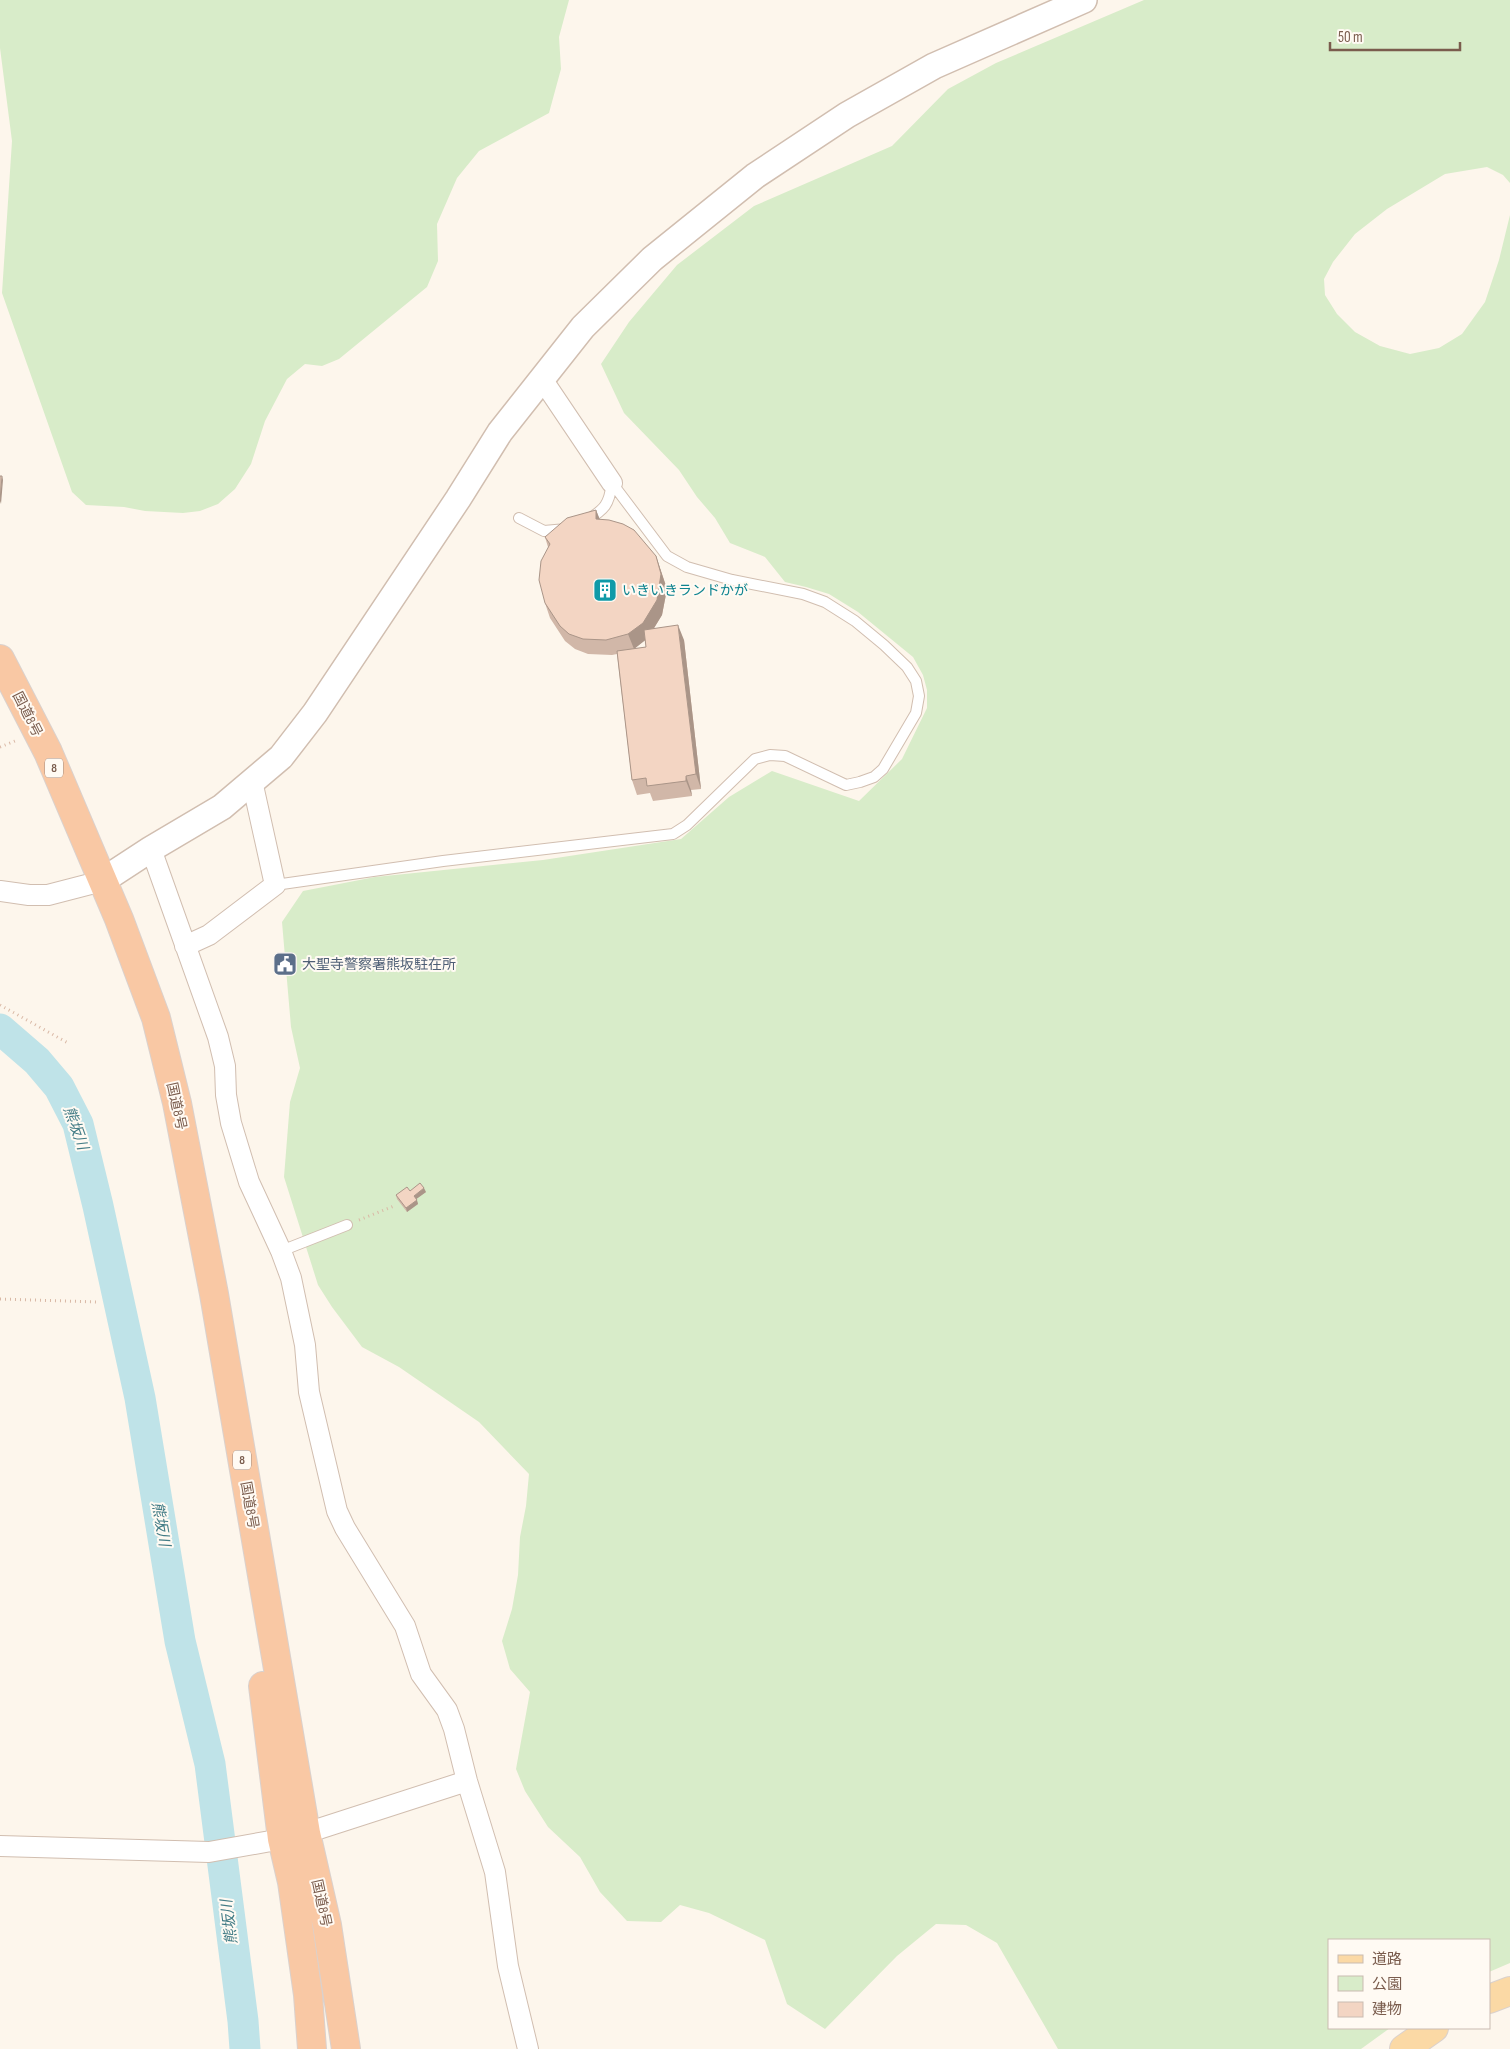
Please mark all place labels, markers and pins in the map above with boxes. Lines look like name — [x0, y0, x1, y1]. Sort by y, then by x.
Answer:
building icon: いきいきランドかが — [592, 577, 618, 603]
place label: いきいきランドかが — [622, 582, 748, 599]
public building icon: 大聖寺警察署熊坂駐在所 — [272, 951, 298, 977]
place label: 大聖寺警察署熊坂駐在所 — [302, 956, 456, 973]

